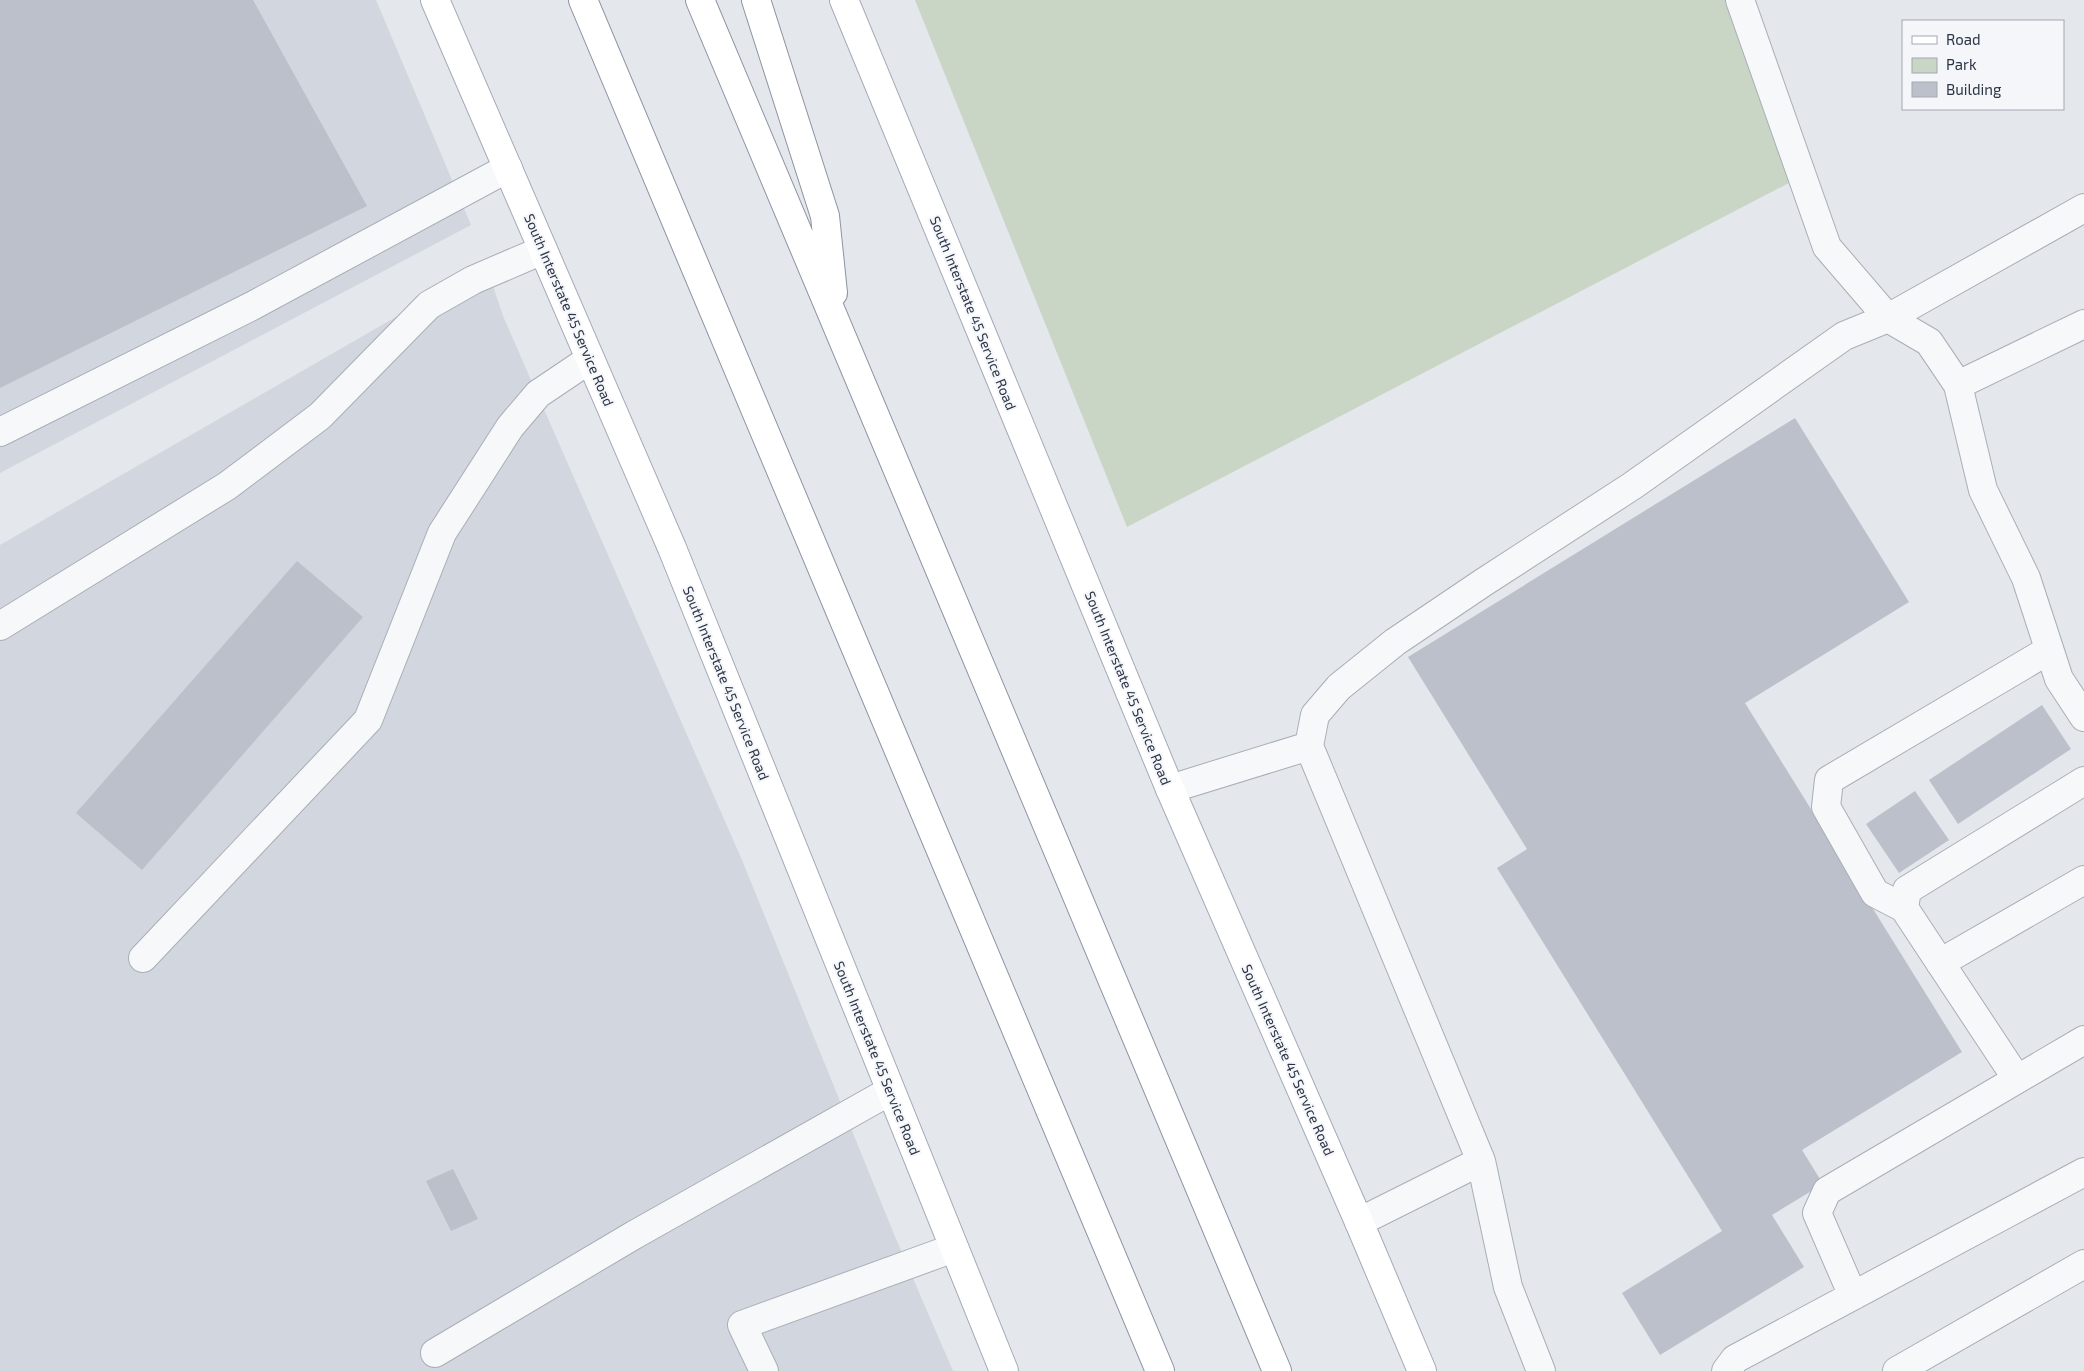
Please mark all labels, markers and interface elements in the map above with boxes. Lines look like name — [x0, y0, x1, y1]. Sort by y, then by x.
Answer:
legend — [1902, 20, 2064, 110]
text: Road — [1946, 30, 1981, 48]
text: Park — [1946, 55, 1977, 73]
text: Building — [1946, 80, 2002, 98]
street label: South Interstate 45 Service Road — [521, 211, 618, 409]
street label: South Interstate 45 Service Road — [927, 213, 1020, 412]
street label: South Interstate 45 Service Road — [680, 583, 773, 782]
street label: South Interstate 45 Service Road — [1082, 588, 1175, 787]
street label: South Interstate 45 Service Road — [831, 958, 924, 1157]
street label: South Interstate 45 Service Road — [1238, 962, 1338, 1158]

